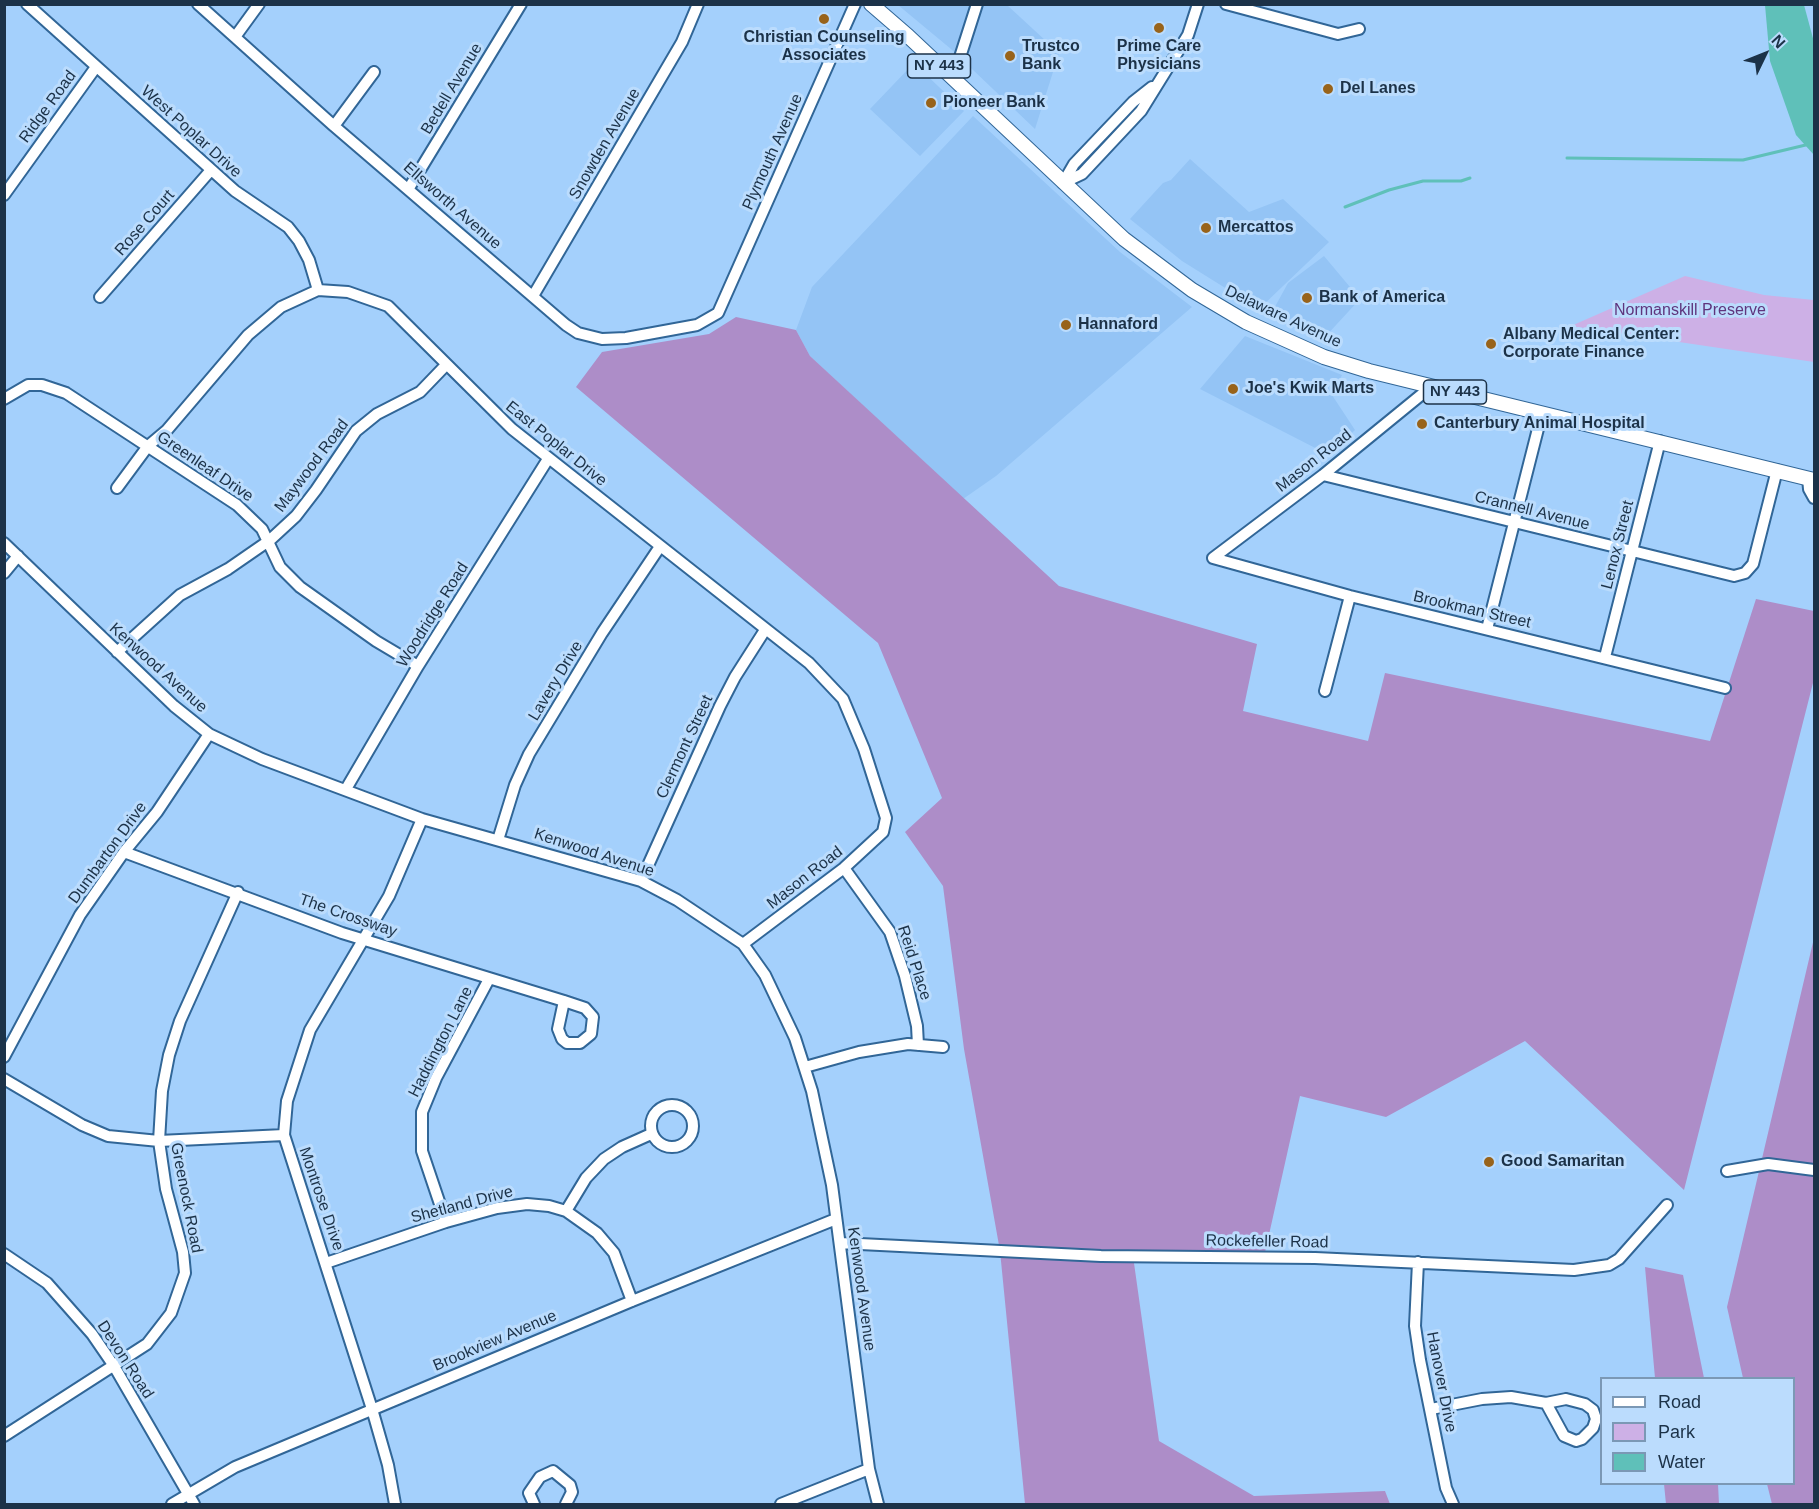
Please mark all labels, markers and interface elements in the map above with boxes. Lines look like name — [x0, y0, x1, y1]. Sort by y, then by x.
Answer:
marker: Christian Counseling Associates — [817, 12, 831, 26]
marker: Prime Care Physicians — [1152, 21, 1166, 35]
north arrow — [1735, 24, 1795, 84]
place label: Christian Counseling Associates — [744, 28, 904, 66]
text: N — [1768, 31, 1789, 51]
place label: Trustco Bank — [1022, 37, 1080, 75]
place label: Prime Care Physicians — [1117, 37, 1201, 75]
street label: Bedell Avenue — [417, 40, 487, 138]
marker: Trustco Bank — [1003, 49, 1017, 63]
road number: NY 443 — [908, 54, 970, 78]
street label: Ridge Road — [15, 67, 81, 147]
place label: Del Lanes — [1340, 79, 1416, 99]
street label: West Poplar Drive — [137, 82, 245, 182]
marker: Del Lanes — [1321, 82, 1335, 96]
street label: Snowden Avenue — [565, 85, 645, 203]
street label: Plymouth Avenue — [739, 91, 807, 213]
place label: Pioneer Bank — [943, 93, 1045, 113]
marker: Pioneer Bank — [924, 96, 938, 110]
street label: Ellsworth Avenue — [399, 158, 505, 254]
street label: Rose Court — [111, 186, 179, 260]
place label: Mercattos — [1218, 218, 1294, 238]
marker: Mercattos — [1199, 221, 1213, 235]
street label: Delaware Avenue — [1222, 282, 1344, 352]
place label: Bank of America — [1319, 288, 1445, 308]
marker: Bank of America — [1300, 291, 1314, 305]
park label: Normanskill Preserve — [1614, 301, 1766, 321]
place label: Hannaford — [1078, 315, 1158, 335]
marker: Hannaford — [1059, 318, 1073, 332]
place label: Albany Medical Center: Corporate Finance — [1503, 325, 1680, 363]
marker: Albany Medical Center: Corporate Finance — [1484, 337, 1498, 351]
place label: Joe's Kwik Marts — [1245, 379, 1374, 399]
road number: NY 443 — [1424, 380, 1486, 404]
marker: Joe's Kwik Marts — [1226, 382, 1240, 396]
street label: East Poplar Drive — [502, 397, 610, 491]
place label: Canterbury Animal Hospital — [1434, 414, 1645, 434]
street label: Maywood Road — [271, 416, 353, 516]
marker: Canterbury Animal Hospital — [1415, 417, 1429, 431]
street label: Mason Road — [1272, 426, 1356, 496]
street label: Greenleaf Drive — [153, 428, 257, 506]
street label: Crannell Avenue — [1472, 487, 1592, 535]
street label: Lenox Street — [1598, 499, 1638, 591]
street label: Woodridge Road — [393, 559, 473, 671]
street label: Brookman Street — [1411, 587, 1533, 633]
street label: Kenwood Avenue — [105, 619, 211, 717]
street label: Lavery Drive — [525, 638, 587, 724]
street label: Clermont Street — [653, 692, 717, 802]
street label: Dumbarton Drive — [65, 798, 151, 908]
street label: Kenwood Avenue — [532, 825, 656, 881]
street label: Mason Road — [763, 843, 847, 913]
street label: The Crossway — [297, 890, 399, 942]
street label: Reid Place — [893, 923, 935, 1003]
street label: Haddington Lane — [405, 983, 477, 1101]
street label: Greenock Road — [166, 1141, 206, 1255]
street label: Montrose Drive — [294, 1145, 348, 1253]
place label: Good Samaritan — [1501, 1152, 1625, 1172]
marker: Good Samaritan — [1482, 1155, 1496, 1169]
street label: Shetland Drive — [409, 1182, 515, 1228]
street label: Kenwood Avenue — [843, 1226, 879, 1352]
street label: Rockefeller Road — [1205, 1231, 1329, 1253]
street label: Brookview Avenue — [430, 1306, 560, 1376]
street label: Devon Road — [93, 1317, 157, 1403]
street label: Hanover Drive — [1422, 1330, 1460, 1434]
legend — [1600, 1377, 1795, 1485]
text: Road — [1658, 1392, 1701, 1412]
text: Park — [1658, 1422, 1695, 1442]
text: Water — [1658, 1452, 1705, 1472]

